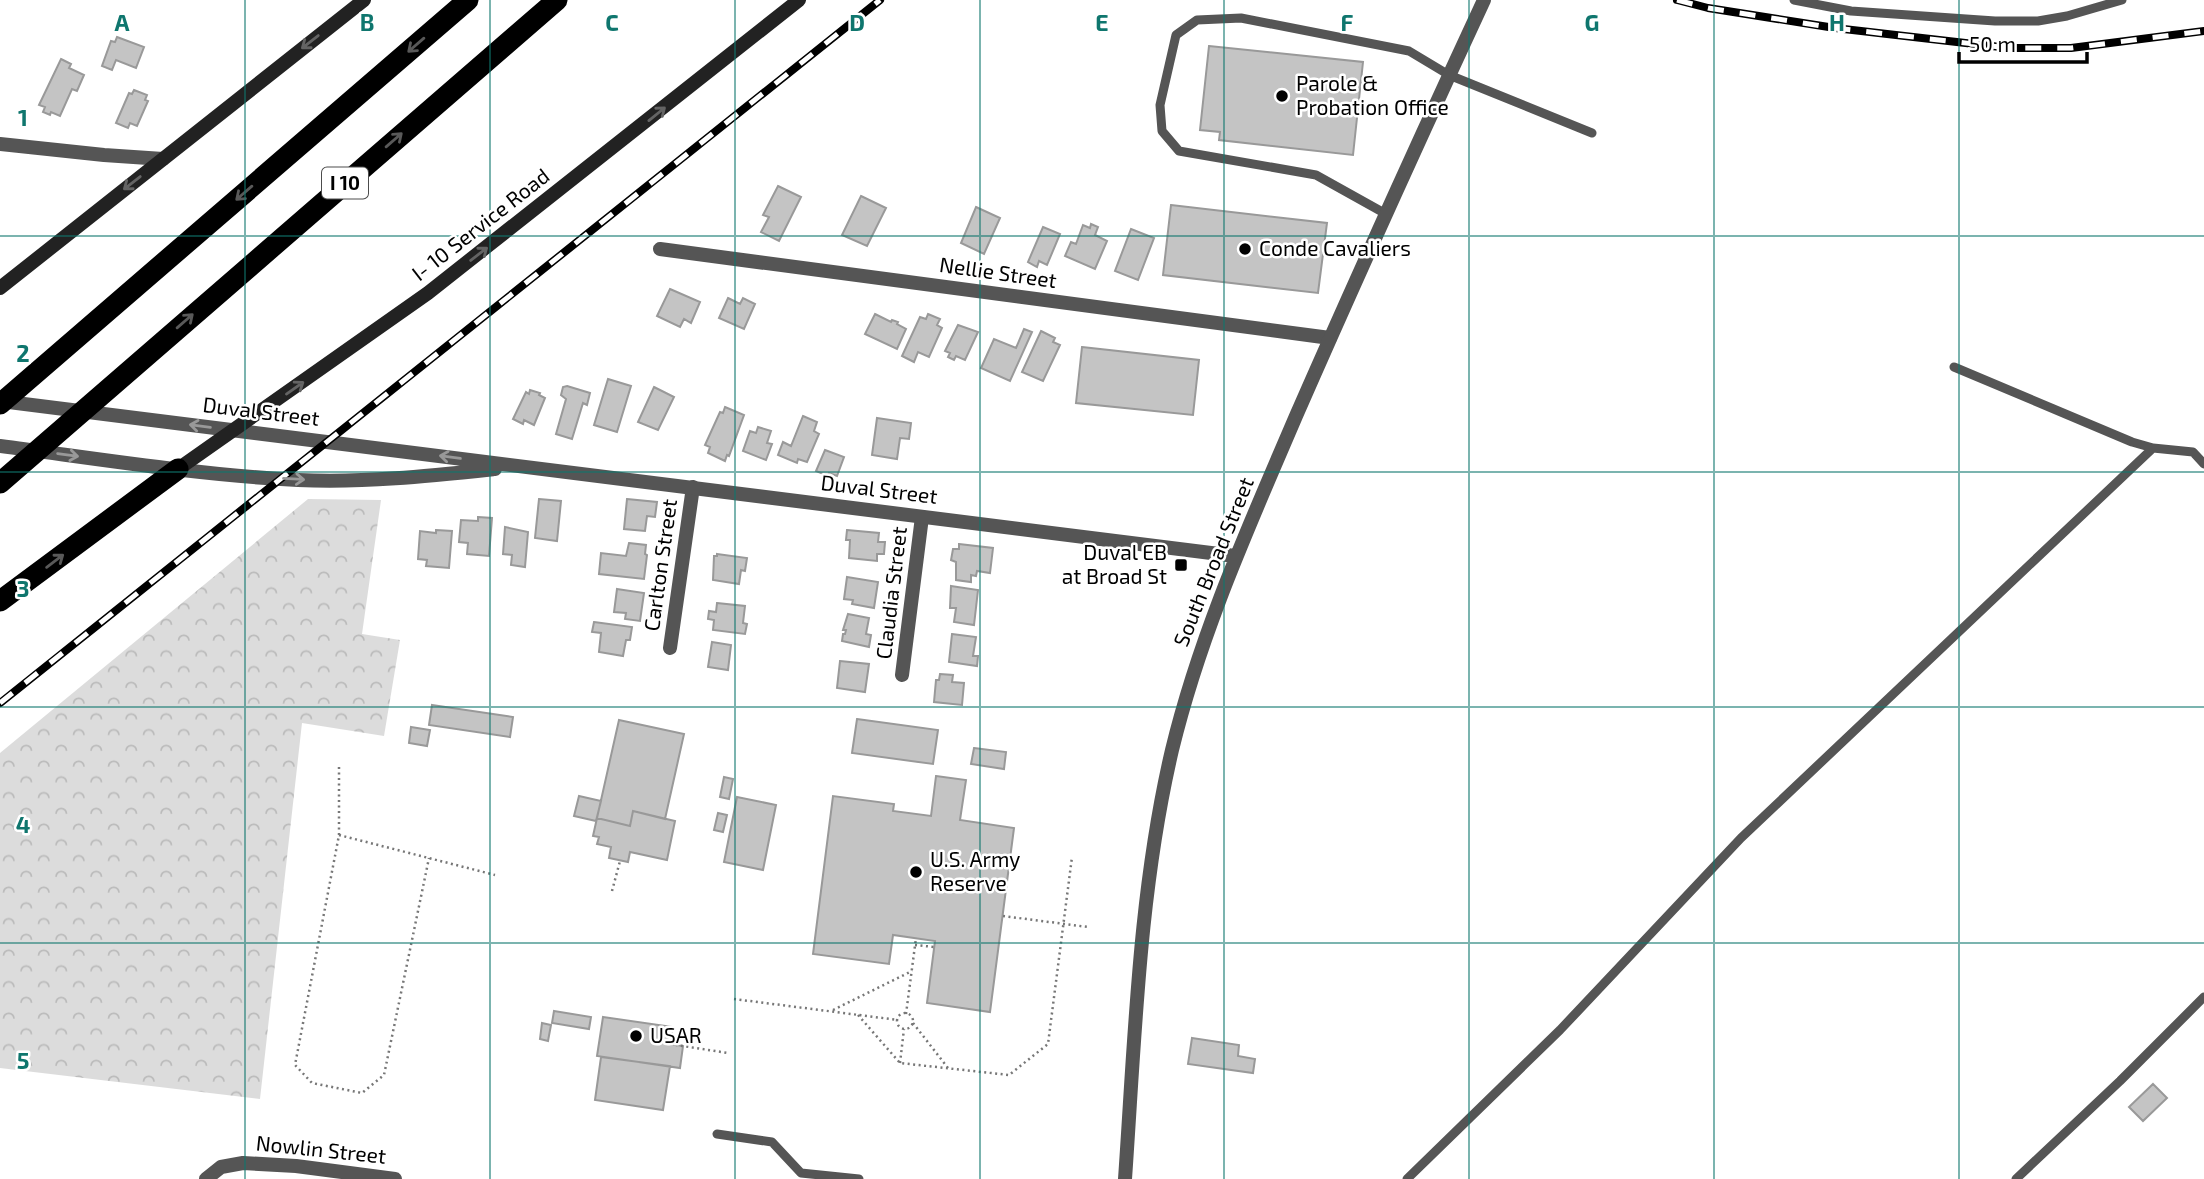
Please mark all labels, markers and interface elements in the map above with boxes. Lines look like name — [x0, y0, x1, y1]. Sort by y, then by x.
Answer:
text: A — [114, 8, 130, 36]
text: B — [360, 8, 374, 36]
text: C — [605, 8, 619, 36]
text: D — [849, 8, 865, 36]
text: E — [1095, 8, 1109, 36]
text: F — [1341, 8, 1354, 36]
text: G — [1585, 8, 1599, 36]
text: H — [1829, 8, 1845, 36]
scale bar — [1959, 21, 2087, 65]
text: 50 m — [1969, 31, 2016, 56]
one-way arrow — [301, 35, 320, 50]
one-way arrow — [407, 37, 425, 53]
place label: Parole & Probation Office — [1296, 70, 1449, 119]
marker: Parole & Probation Office — [1274, 88, 1290, 104]
text: 1 — [18, 103, 28, 131]
one-way arrow — [648, 106, 666, 121]
one-way arrow — [385, 132, 403, 148]
street label: I- 10 Service Road — [406, 162, 554, 285]
road number: I 10 — [322, 168, 368, 198]
one-way arrow — [123, 176, 141, 191]
one-way arrow — [235, 185, 253, 201]
place label: Conde Cavaliers — [1259, 235, 1411, 260]
marker: Conde Cavaliers — [1237, 241, 1253, 257]
one-way arrow — [469, 247, 487, 262]
street label: Nellie Street — [938, 251, 1058, 292]
one-way arrow — [175, 313, 193, 329]
text: 2 — [16, 339, 30, 367]
one-way arrow — [285, 381, 304, 395]
street label: Duval Street — [201, 391, 321, 430]
one-way arrow — [189, 419, 212, 432]
one-way arrow — [56, 448, 79, 461]
one-way arrow — [439, 451, 462, 464]
street label: Duval Street — [819, 469, 939, 508]
one-way arrow — [282, 473, 305, 486]
street label: South Broad Street — [1167, 473, 1258, 650]
street label: Carlton Street — [638, 497, 681, 632]
street label: Claudia Street — [870, 525, 911, 661]
place label: Duval EB at Broad St — [1062, 539, 1167, 588]
one-way arrow — [45, 554, 64, 568]
marker: Duval EB at Broad St — [1173, 557, 1189, 573]
text: 3 — [16, 574, 30, 602]
text: 4 — [16, 810, 30, 838]
place label: U.S. Army Reserve — [930, 846, 1020, 895]
marker: U.S. Army Reserve — [908, 864, 924, 880]
place label: USAR — [650, 1022, 702, 1047]
marker: USAR — [628, 1028, 644, 1044]
text: 5 — [17, 1046, 29, 1074]
street label: Nowlin Street — [255, 1129, 387, 1168]

